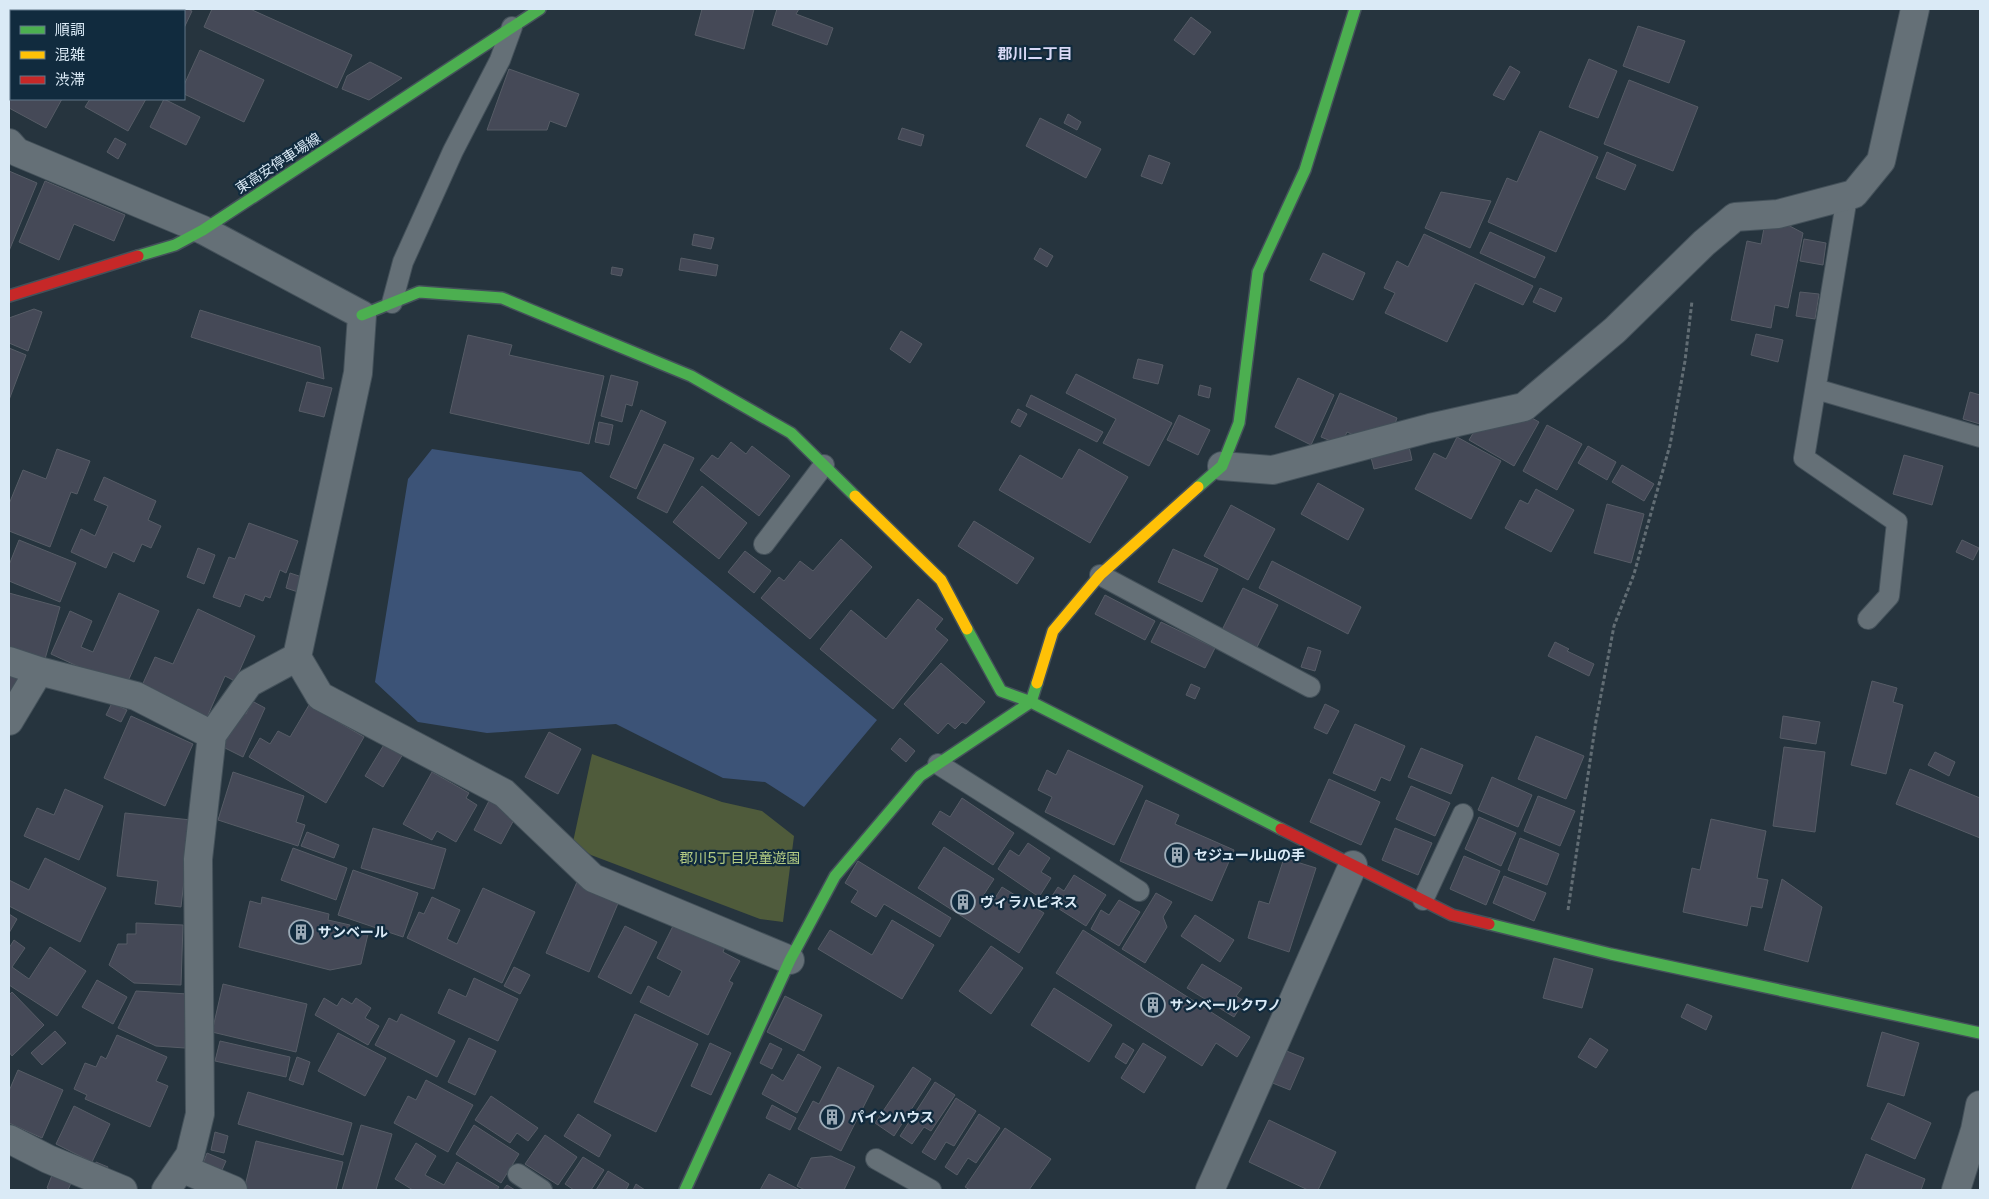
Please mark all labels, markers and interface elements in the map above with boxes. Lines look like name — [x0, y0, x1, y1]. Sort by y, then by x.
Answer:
legend — [10, 10, 185, 100]
text: 順調 — [55, 21, 85, 38]
district label: 郡川二丁目 — [997, 45, 1073, 62]
text: 混雑 — [55, 46, 85, 63]
text: 渋滞 — [55, 71, 85, 88]
street label: 東高安停車場線 — [233, 130, 323, 196]
building icon: セジュール山の手 — [1164, 842, 1190, 868]
place label: セジュール山の手 — [1194, 847, 1305, 863]
park label: 郡川5丁目児童遊園 — [680, 850, 800, 866]
building icon: ヴィラハピネス — [950, 889, 976, 915]
place label: ヴィラハピネス — [980, 894, 1078, 910]
building icon: サンベール — [288, 919, 314, 945]
place label: サンベール — [318, 924, 388, 940]
building icon: サンベールクワノ — [1140, 992, 1166, 1018]
place label: サンベールクワノ — [1170, 997, 1281, 1013]
building icon: パインハウス — [819, 1104, 845, 1130]
place label: パインハウス — [850, 1109, 934, 1125]

